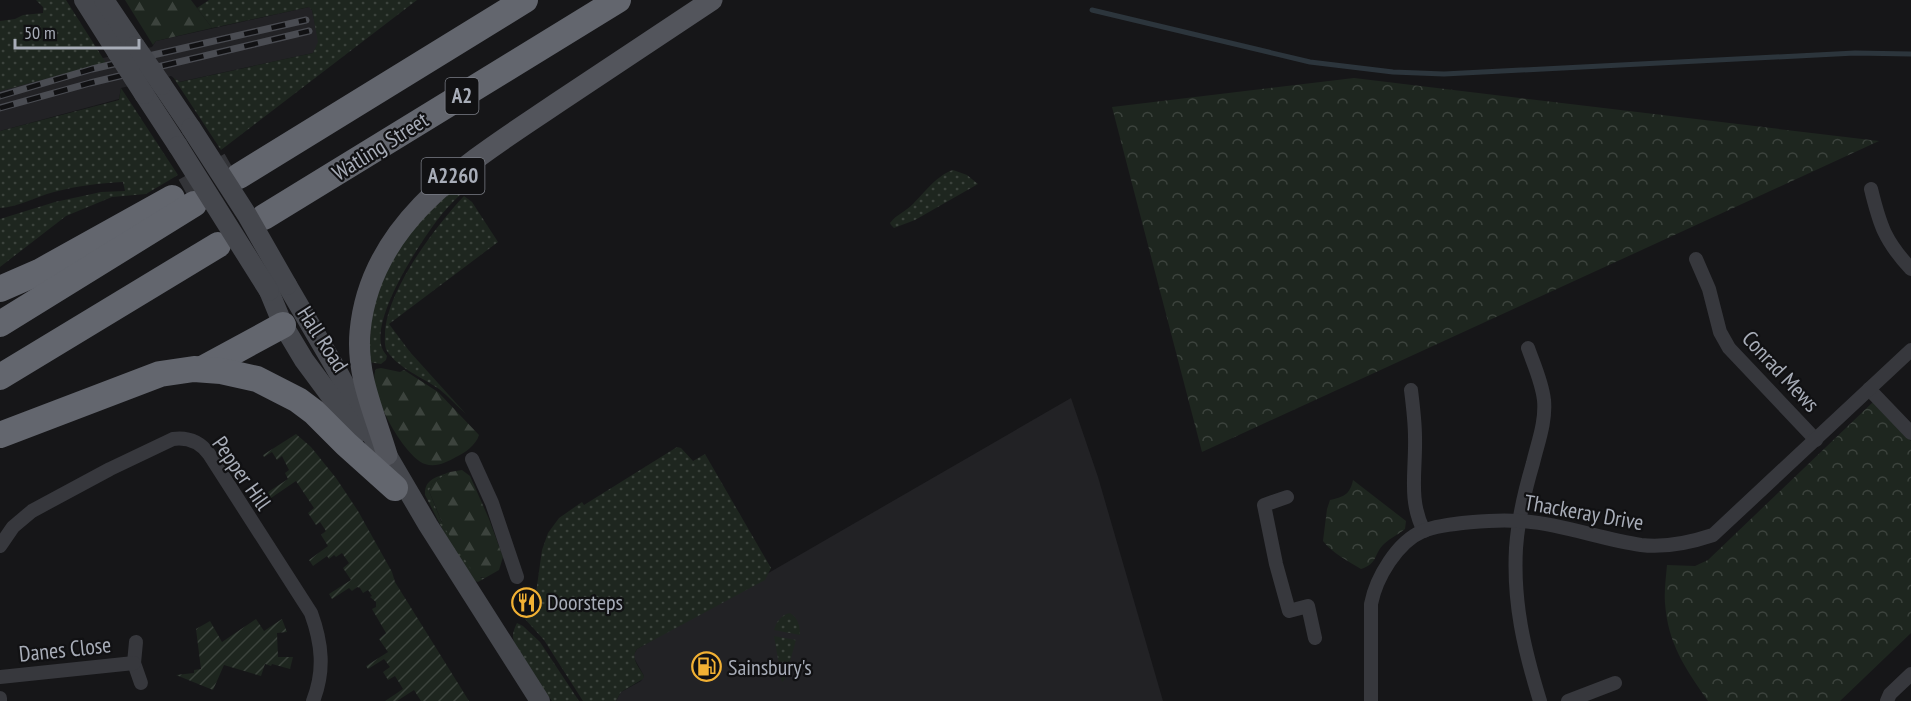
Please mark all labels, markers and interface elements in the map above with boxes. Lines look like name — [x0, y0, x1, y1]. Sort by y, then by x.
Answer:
scale bar — [15, 12, 140, 50]
text: 50 m — [24, 21, 56, 44]
road number: A2 — [446, 78, 478, 114]
street label: Watling Street — [327, 105, 433, 187]
road number: A2260 — [422, 158, 484, 194]
street label: Hall Road — [291, 301, 355, 377]
street label: Conrad Mews — [1736, 325, 1826, 417]
street label: Pepper Hill — [206, 431, 278, 516]
street label: Thackeray Drive — [1522, 488, 1646, 536]
restaurant icon: Doorsteps — [510, 586, 542, 618]
place label: Doorsteps — [547, 588, 623, 616]
street label: Danes Close — [18, 630, 112, 668]
fuel station icon: Sainsbury's — [691, 651, 723, 683]
place label: Sainsbury's — [728, 653, 812, 681]

